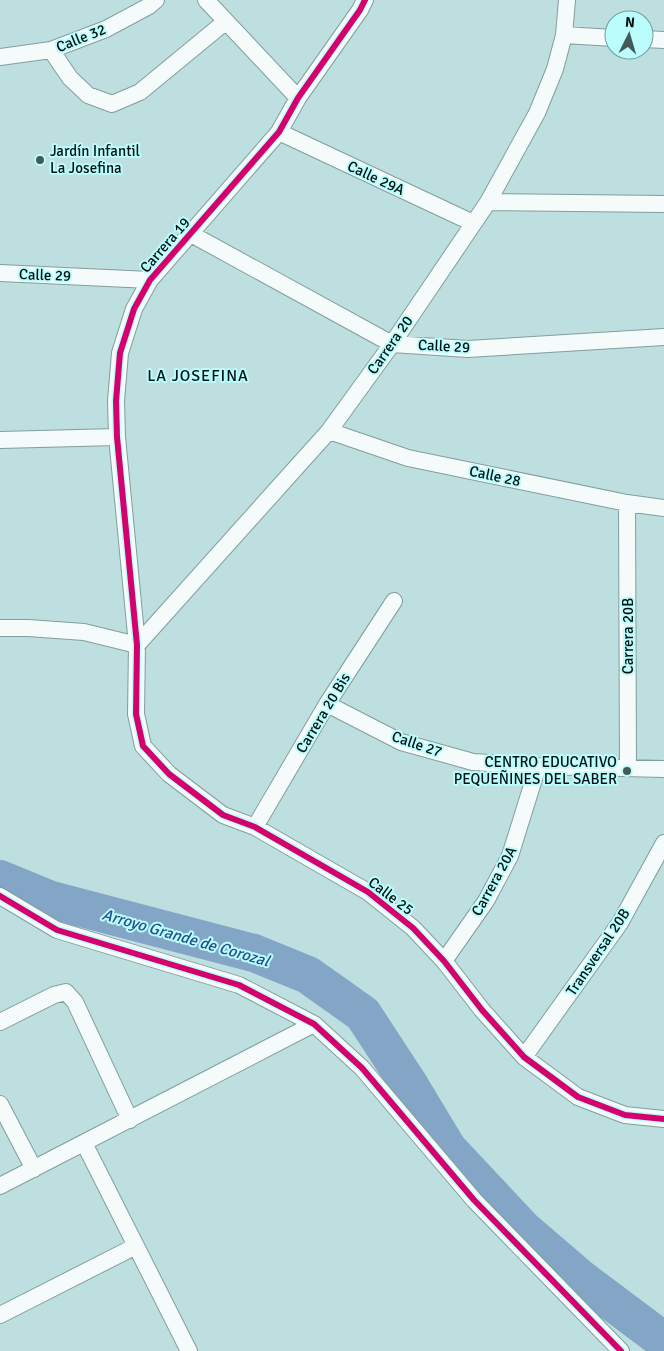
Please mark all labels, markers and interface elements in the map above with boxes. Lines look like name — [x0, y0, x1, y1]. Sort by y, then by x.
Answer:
north arrow — [604, 10, 654, 60]
text: N — [624, 14, 636, 31]
street label: Calle 32 — [53, 20, 109, 56]
place label: Jardín Infantil La Josefina — [50, 142, 140, 177]
marker: Jardín Infantil La Josefina — [34, 154, 46, 166]
street label: Calle 29A — [344, 157, 408, 199]
street label: Carrera 19 — [136, 214, 194, 276]
street label: Calle 29 — [19, 265, 71, 285]
street label: Carrera 20 — [363, 312, 417, 378]
street label: Calle 29 — [418, 336, 470, 356]
district label: LA JOSEFINA — [147, 366, 249, 386]
street label: Calle 28 — [468, 462, 522, 490]
street label: Carrera 20B — [619, 598, 637, 674]
street label: Carrera 20 Bis — [292, 669, 354, 756]
street label: Calle 27 — [389, 727, 445, 761]
place label: CENTRO EDUCATIVO PEQUEÑINES DEL SABER — [454, 753, 617, 788]
marker: CENTRO EDUCATIVO PEQUEÑINES DEL SABER — [621, 765, 633, 777]
street label: Carrera 20A — [468, 843, 520, 919]
street label: Calle 25 — [365, 873, 417, 919]
water label: Arroyo Grande de Corozal — [100, 905, 273, 972]
street label: Transversal 20B — [562, 905, 634, 999]

